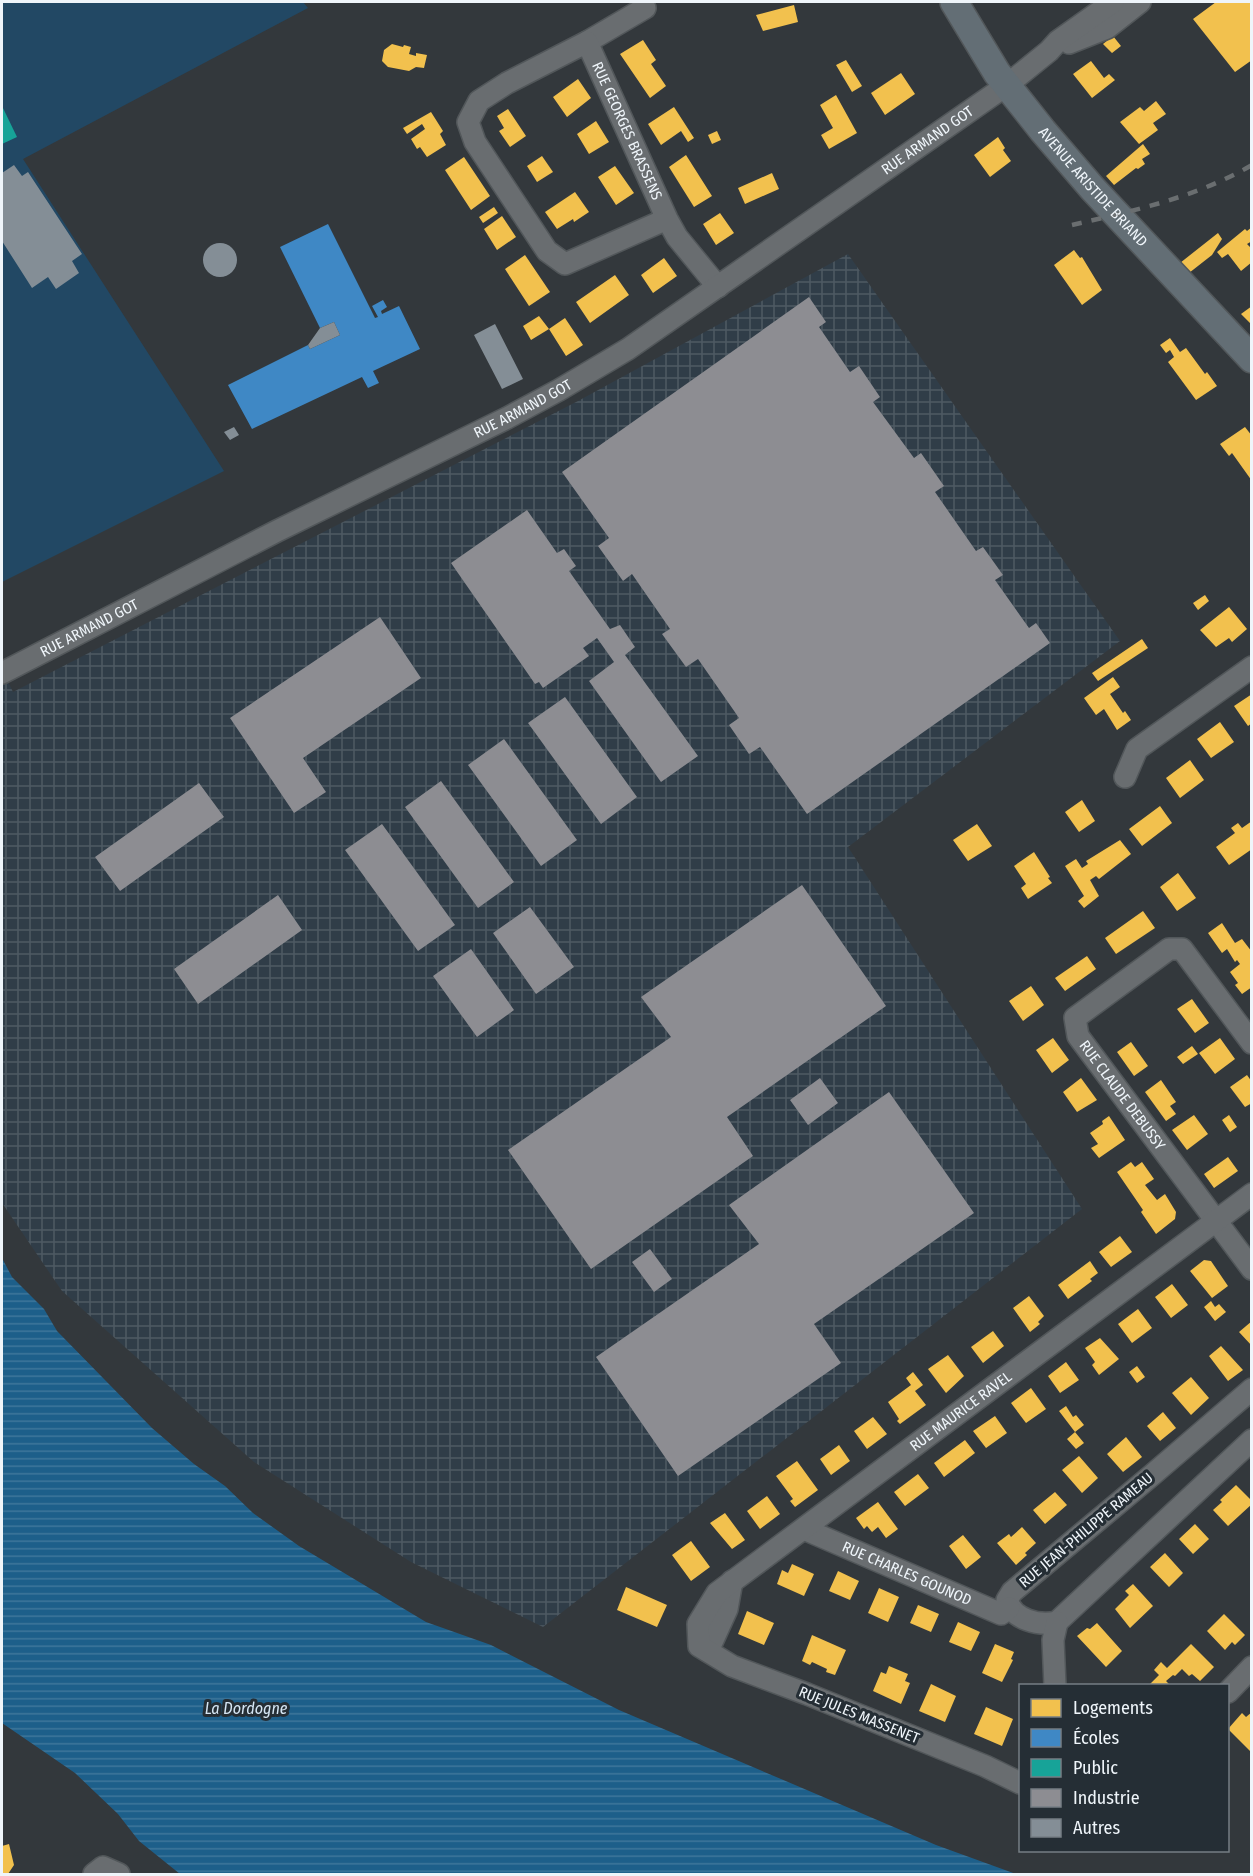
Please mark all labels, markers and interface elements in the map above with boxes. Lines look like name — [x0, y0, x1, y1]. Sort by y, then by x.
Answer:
street label: RUE GEORGES BRASSENS — [588, 59, 666, 203]
street label: RUE ARMAND GOT — [878, 102, 977, 179]
street label: AVENUE ARISTIDE BRIAND — [1035, 123, 1151, 250]
street label: RUE ARMAND GOT — [471, 376, 575, 442]
street label: RUE ARMAND GOT — [37, 595, 141, 661]
street label: RUE CLAUDE DEBUSSY — [1075, 1037, 1169, 1154]
street label: RUE MAURICE RAVEL — [906, 1367, 1015, 1455]
street label: RUE JEAN-PHILIPPE RAMEAU — [1015, 1469, 1157, 1591]
street label: RUE CHARLES GOUNOD — [839, 1538, 974, 1609]
street label: RUE JULES MASSENET — [796, 1683, 922, 1747]
legend — [1019, 1684, 1229, 1852]
text: Logements — [1073, 1697, 1153, 1719]
water label: La Dordogne — [205, 1699, 288, 1718]
text: Écoles — [1073, 1726, 1119, 1749]
text: Public — [1073, 1757, 1118, 1779]
text: Industrie — [1073, 1787, 1140, 1809]
text: Autres — [1073, 1817, 1120, 1839]

